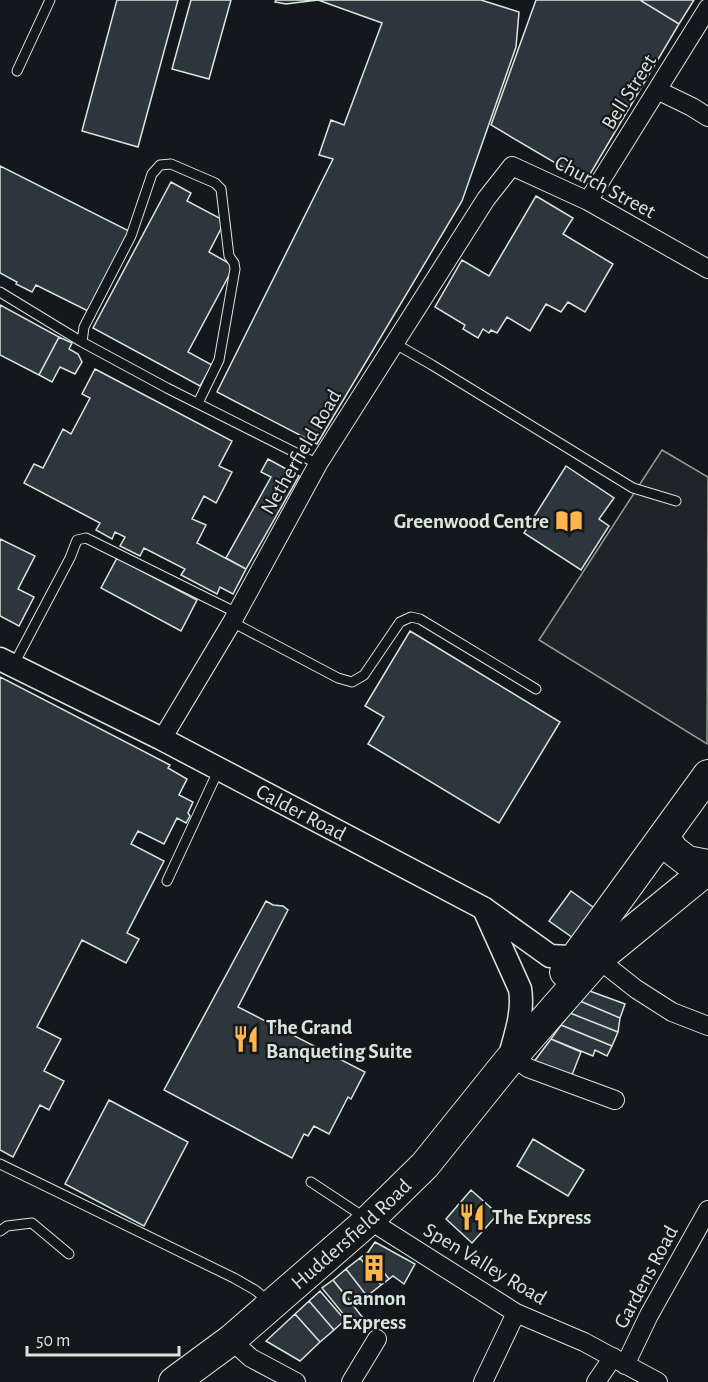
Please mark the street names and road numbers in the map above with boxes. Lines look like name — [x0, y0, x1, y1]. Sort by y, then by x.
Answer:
street label: Bell Street — [598, 51, 660, 133]
street label: Church Street — [551, 152, 659, 222]
street label: Netherfield Road — [257, 386, 345, 518]
street label: Calder Road — [253, 780, 350, 845]
street label: Huddersfield Road — [287, 1175, 415, 1293]
street label: Spen Valley Road — [420, 1219, 550, 1309]
street label: Gardens Road — [610, 1222, 682, 1332]

